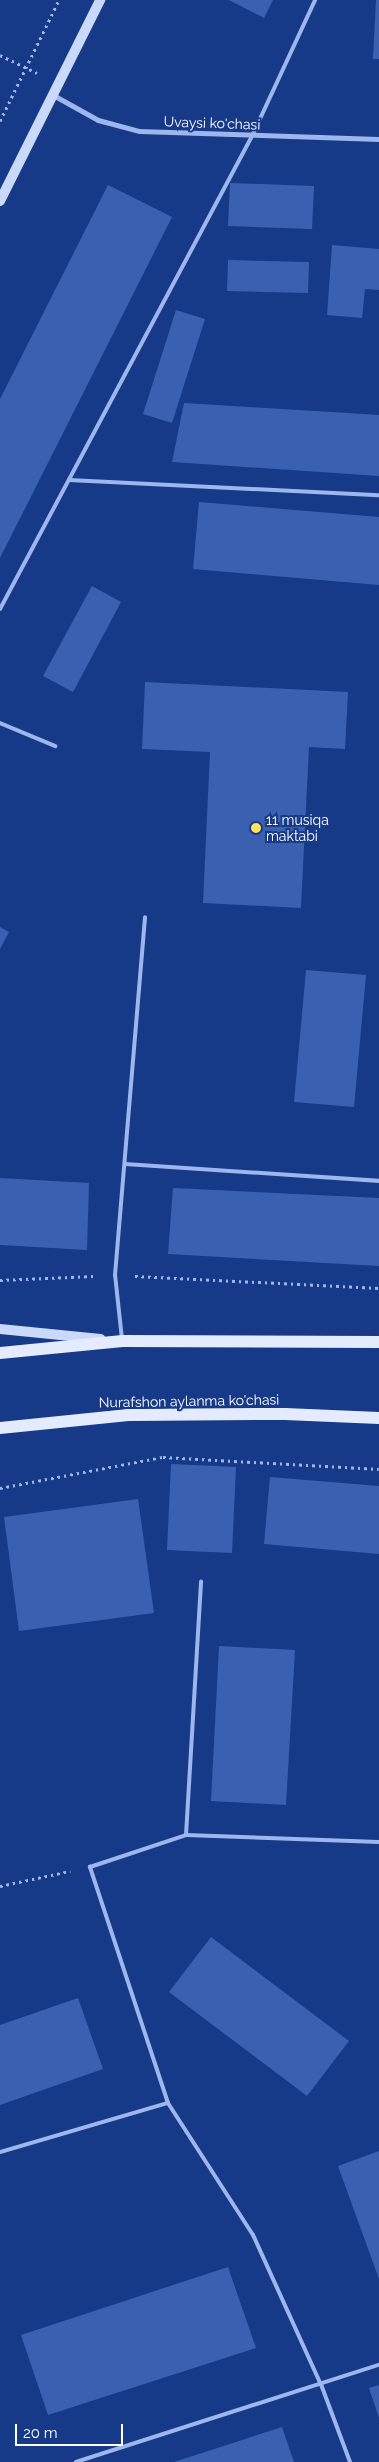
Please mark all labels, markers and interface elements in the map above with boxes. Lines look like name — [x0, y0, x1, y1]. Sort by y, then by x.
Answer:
street label: Uvaysi ko'chasi — [163, 113, 261, 133]
place label: 11 musiqa maktabi — [266, 812, 329, 844]
marker: 11 musiqa maktabi — [250, 822, 262, 834]
street label: Nurafshon aylanma ko'chasi — [99, 1391, 279, 1411]
scale bar — [18, 2414, 125, 2446]
text: 20 m — [23, 2424, 58, 2442]

